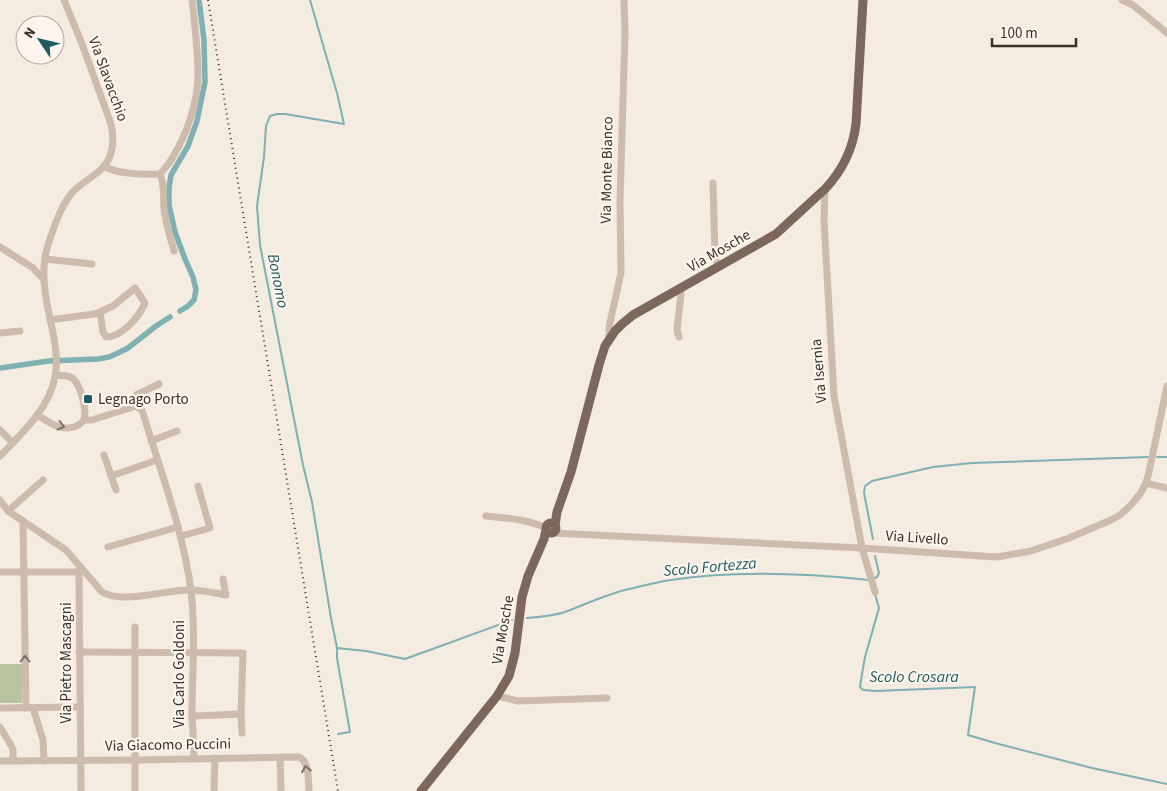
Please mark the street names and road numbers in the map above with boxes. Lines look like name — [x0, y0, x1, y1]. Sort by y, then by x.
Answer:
street label: Via Slavacchio — [83, 34, 133, 124]
street label: Via Monte Bianco — [596, 116, 618, 224]
street label: Via Mosche — [684, 224, 754, 278]
street label: Via Isernia — [806, 338, 832, 404]
street label: Via Livello — [885, 525, 949, 551]
street label: Via Mosche — [487, 594, 519, 666]
street label: Via Pietro Mascagni — [56, 602, 77, 724]
street label: Via Carlo Goldoni — [169, 620, 190, 728]
street label: Via Giacomo Puccini — [105, 733, 231, 757]

